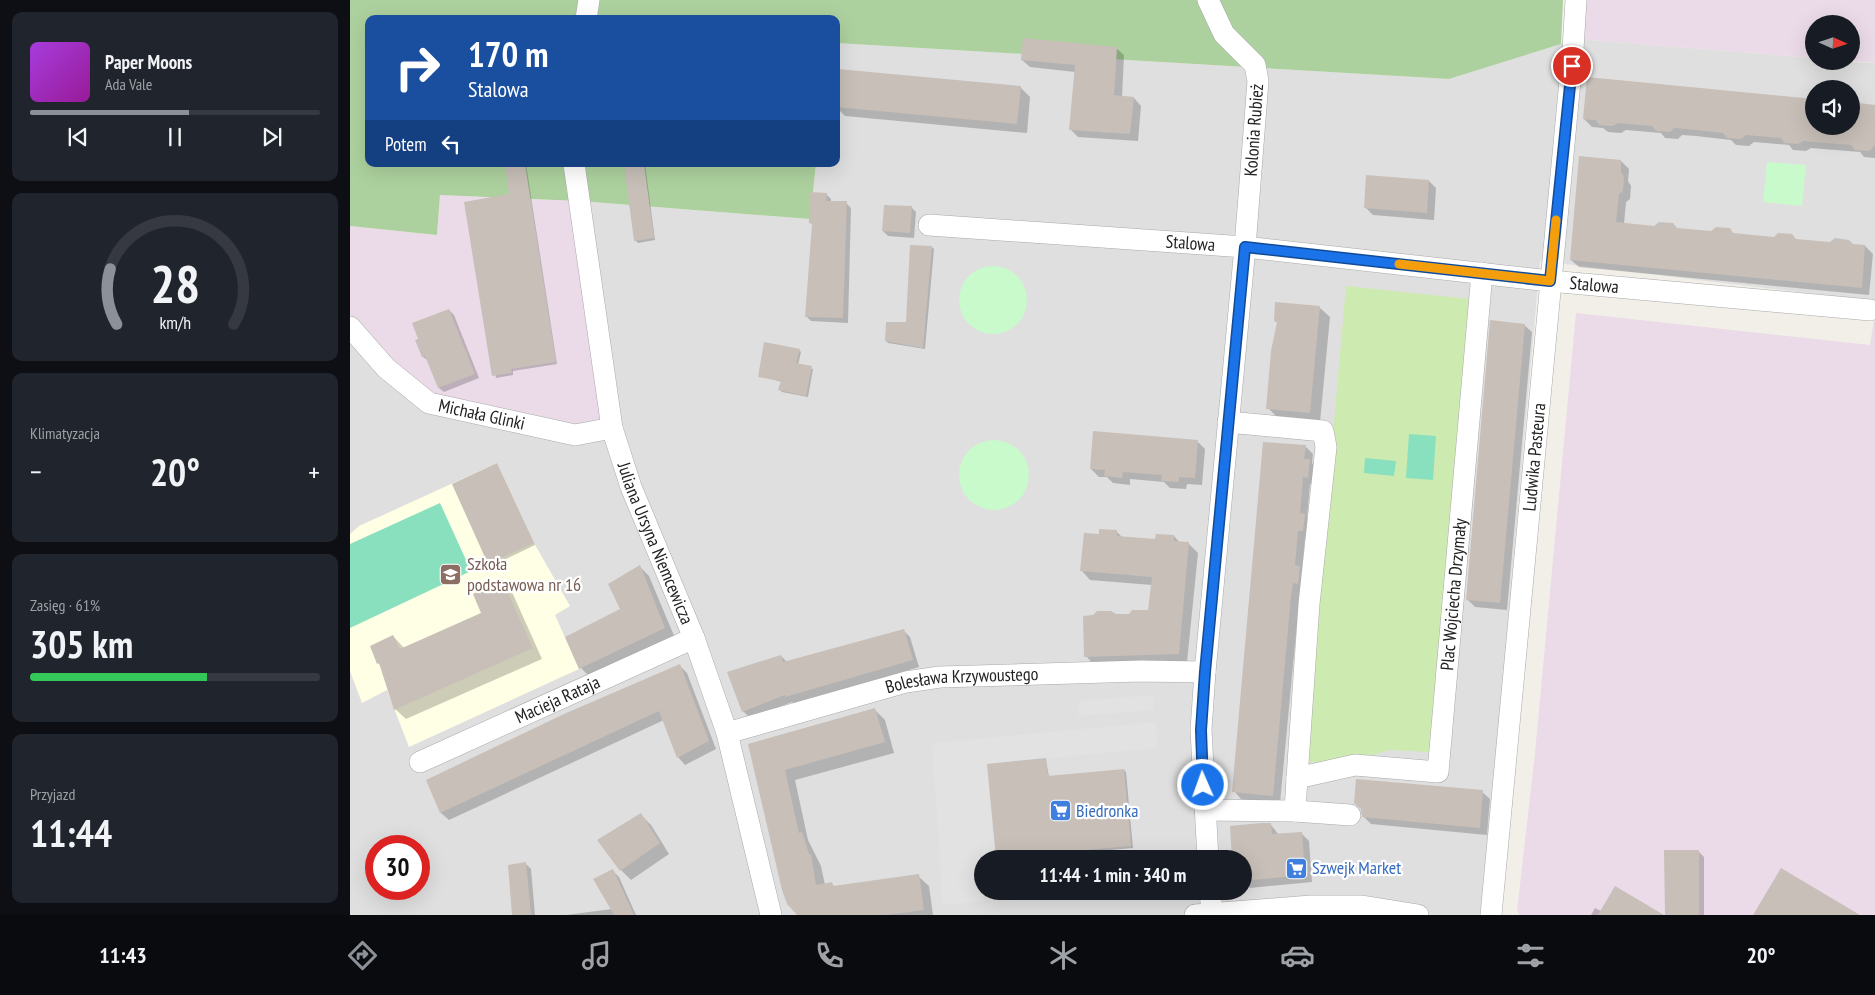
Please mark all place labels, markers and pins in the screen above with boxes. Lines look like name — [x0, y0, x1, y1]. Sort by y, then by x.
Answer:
pin — [1551, 45, 1593, 87]
place label: Szkoła podstawowa nr 16 — [467, 552, 581, 596]
school or university icon: Szkoła podstawowa nr 16 — [439, 562, 463, 586]
supermarket icon: Biedronka — [1048, 799, 1072, 823]
place label: Biedronka — [1076, 799, 1138, 822]
supermarket icon: Szwejk Market — [1284, 856, 1308, 880]
place label: Szwejk Market — [1312, 856, 1401, 879]

